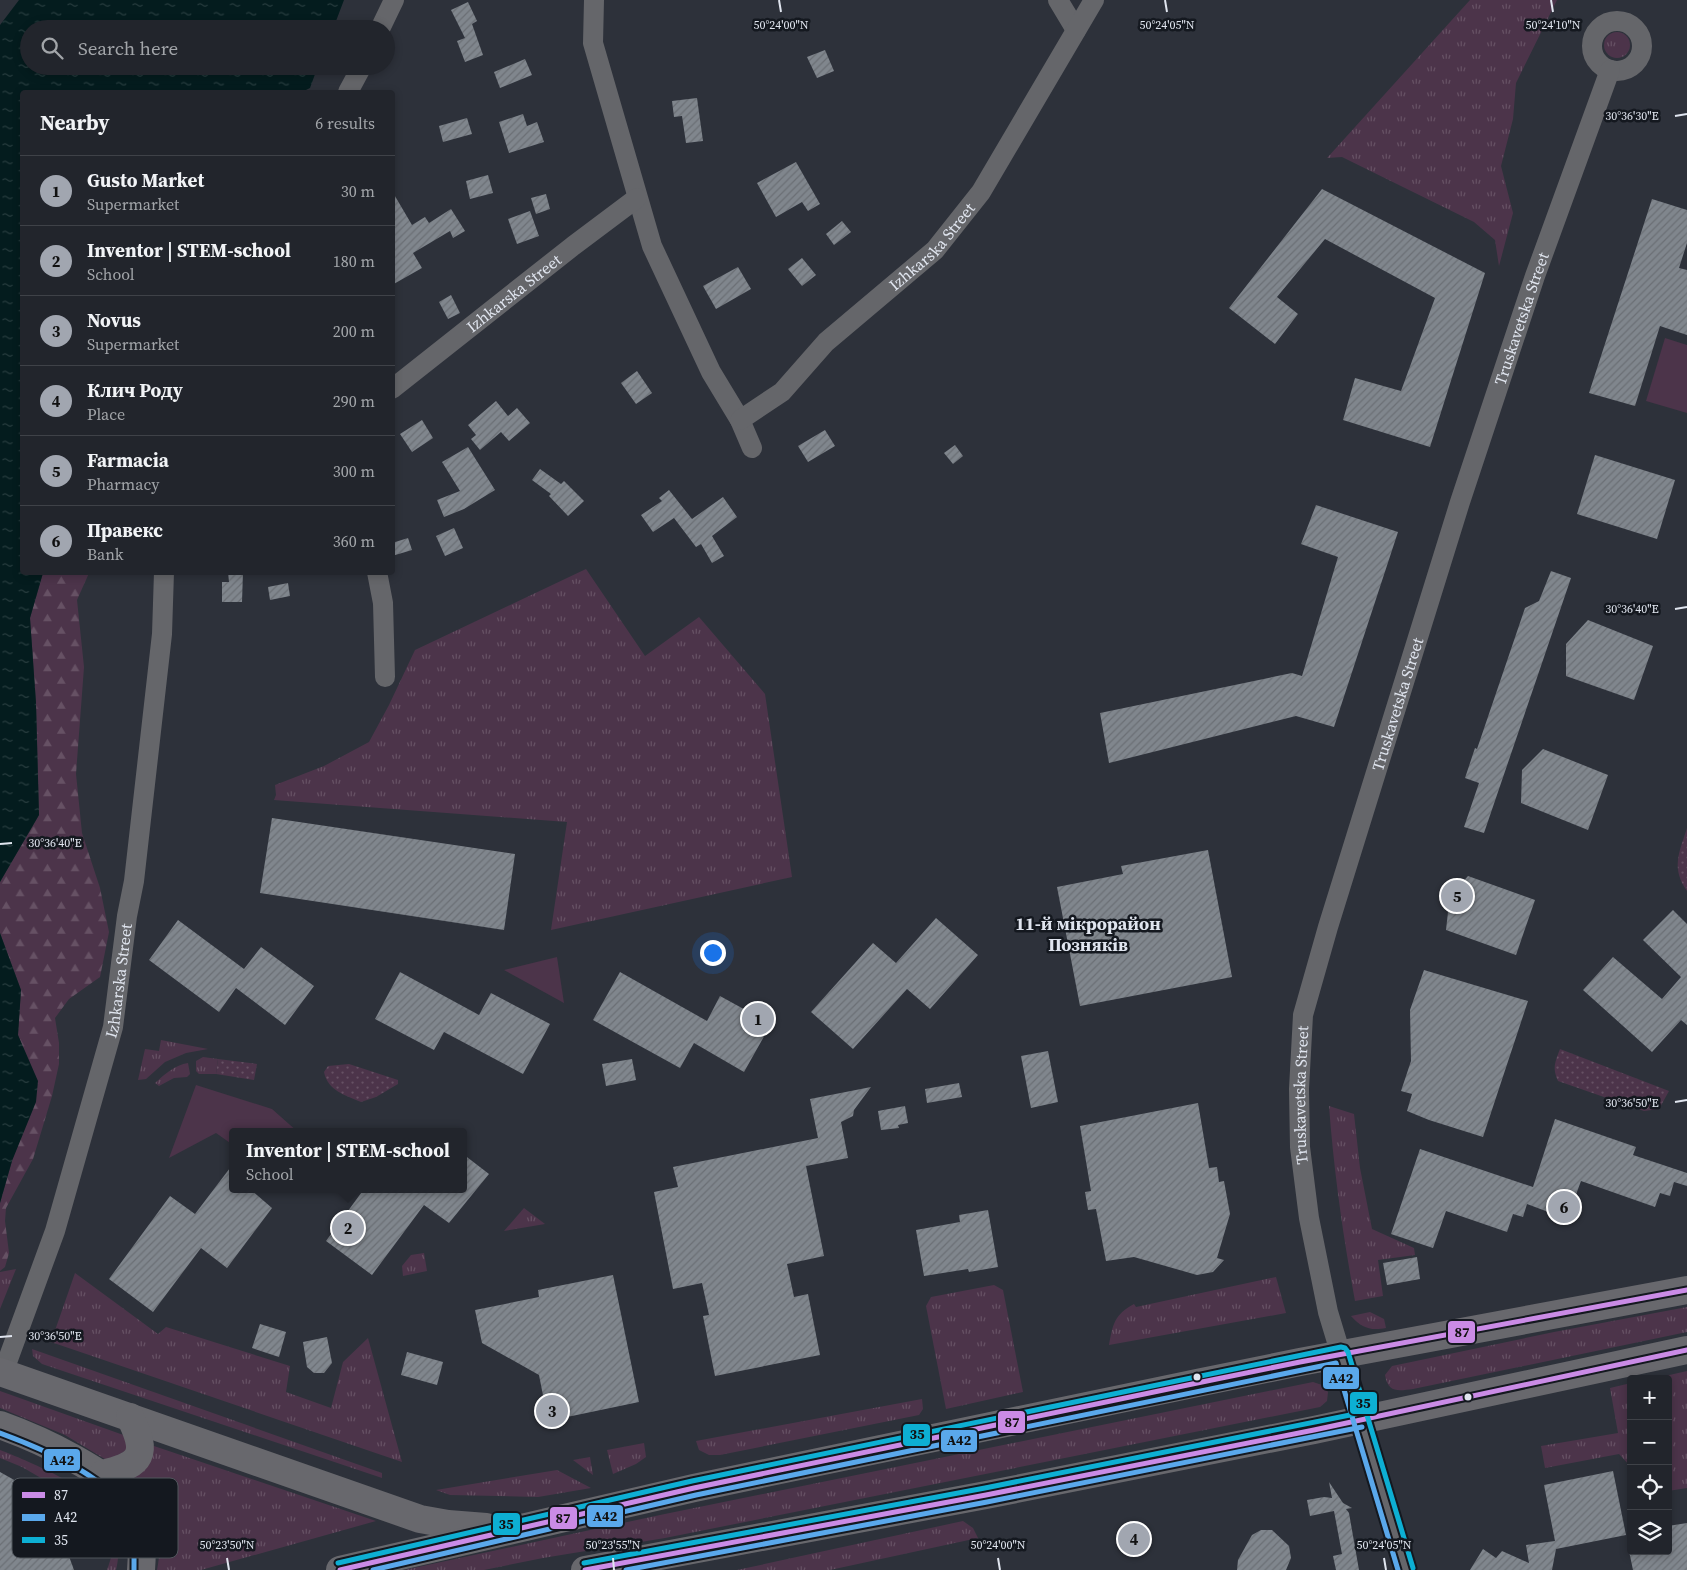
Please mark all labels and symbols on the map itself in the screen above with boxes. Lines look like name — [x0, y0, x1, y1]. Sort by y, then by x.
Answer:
text: 50°24'00"N — [753, 17, 809, 33]
text: 50°24'05"N — [1139, 17, 1195, 33]
text: 50°24'10"N — [1525, 17, 1581, 33]
text: 30°36'30"E — [1605, 108, 1659, 124]
street label: Izhkarska Street — [884, 197, 980, 295]
street label: Izhkarska Street — [462, 248, 566, 337]
street label: Truskavetska Street — [1489, 248, 1554, 388]
text: 30°36'40"E — [1605, 601, 1659, 617]
street label: Truskavetska Street — [1366, 634, 1429, 774]
text: 30°36'40"E — [28, 835, 82, 851]
pin: 5 — [1441, 877, 1473, 915]
district label: 11-й мікрорайон Позняків — [1015, 911, 1161, 957]
street label: Izhkarska Street — [99, 921, 137, 1040]
your location — [700, 940, 726, 966]
pin: 1 — [742, 1000, 774, 1038]
street label: Truskavetska Street — [1288, 1024, 1313, 1166]
text: 30°36'50"E — [1605, 1095, 1659, 1111]
pin: 6 — [1548, 1188, 1580, 1226]
pin: 2 — [332, 1209, 364, 1247]
line badge: 87 — [1447, 1320, 1476, 1344]
text: 87 — [1454, 1322, 1470, 1342]
text: 30°36'50"E — [28, 1328, 82, 1344]
line badge: А42 — [1322, 1366, 1360, 1390]
text: А42 — [1329, 1368, 1354, 1388]
unlabelled marker — [1192, 1372, 1202, 1382]
line badge: 35 — [1349, 1391, 1378, 1415]
pin: 3 — [536, 1392, 568, 1430]
unlabelled marker — [1463, 1392, 1473, 1402]
text: 35 — [1355, 1393, 1371, 1413]
line badge: 87 — [997, 1410, 1026, 1434]
text: 87 — [1004, 1412, 1020, 1432]
line badge: 35 — [902, 1423, 931, 1447]
text: 35 — [909, 1424, 925, 1444]
line badge: А42 — [940, 1429, 978, 1453]
text: А42 — [947, 1430, 972, 1450]
line badge: А42 — [43, 1448, 81, 1472]
text: А42 — [50, 1450, 75, 1470]
legend — [12, 1478, 178, 1558]
text: 87 — [54, 1485, 68, 1505]
line badge: А42 — [586, 1504, 624, 1528]
line badge: 87 — [549, 1506, 578, 1530]
text: А42 — [593, 1506, 618, 1526]
text: А42 — [54, 1507, 77, 1527]
text: 87 — [555, 1508, 571, 1528]
line badge: 35 — [492, 1512, 521, 1536]
text: 35 — [498, 1514, 514, 1534]
pin: 4 — [1118, 1520, 1150, 1558]
text: 35 — [54, 1530, 68, 1550]
text: 50°23'50"N — [199, 1537, 255, 1553]
text: 50°23'55"N — [585, 1537, 641, 1553]
text: 50°24'00"N — [970, 1537, 1026, 1553]
text: 50°24'05"N — [1356, 1537, 1412, 1553]

